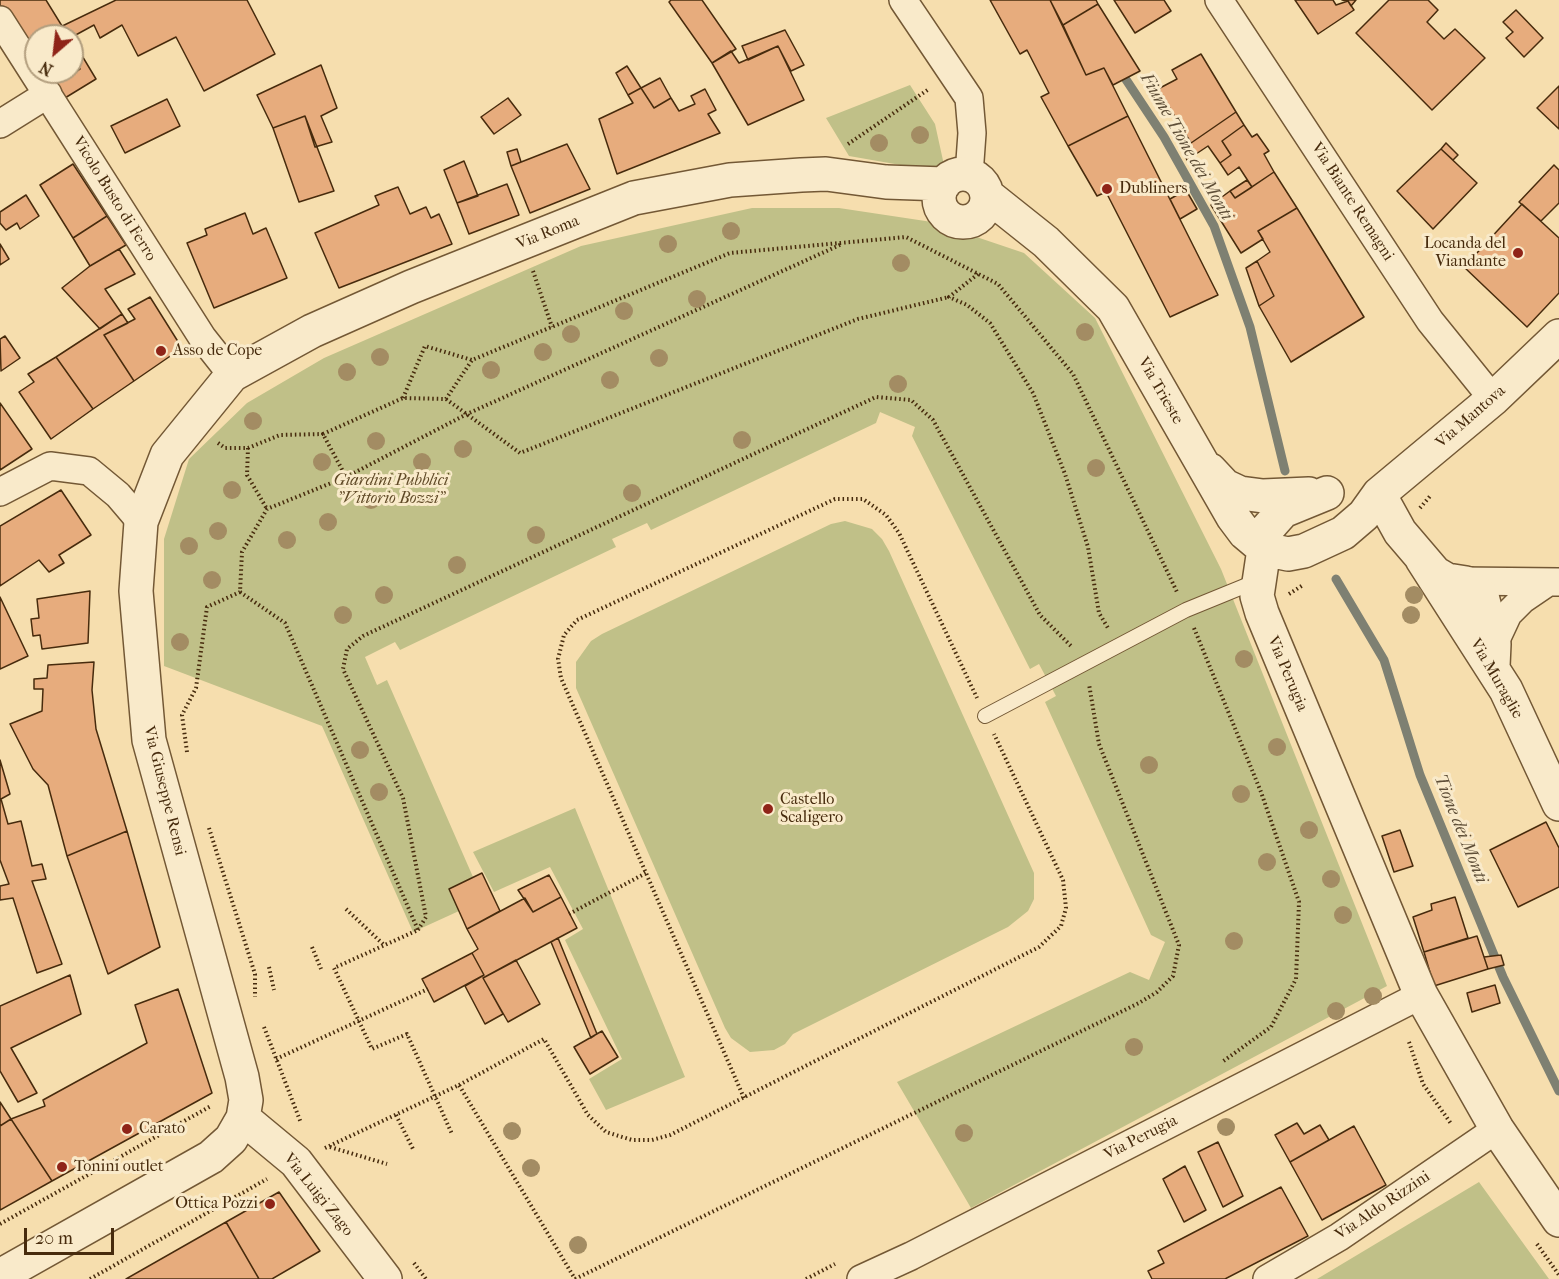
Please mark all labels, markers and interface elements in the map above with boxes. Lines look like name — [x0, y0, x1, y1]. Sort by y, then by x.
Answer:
north arrow — [24, 24, 84, 84]
text: N — [36, 57, 56, 80]
water label: Fiume Tione dei Monti — [1135, 69, 1237, 225]
street label: Vicolo Busto di Ferro — [68, 133, 160, 265]
street label: Via Biante Remagni — [1307, 139, 1397, 265]
place label: Dubliners — [1119, 179, 1187, 199]
marker: Dubliners — [1100, 182, 1114, 196]
street label: Via Roma — [514, 212, 582, 254]
place label: Locanda del Viandante — [1424, 234, 1506, 272]
marker: Locanda del Viandante — [1511, 246, 1525, 260]
place label: Asso de Cope — [173, 341, 262, 361]
marker: Asso de Cope — [154, 344, 168, 358]
street label: Via Trieste — [1133, 354, 1187, 428]
street label: Via Mantova — [1432, 382, 1510, 452]
park label: Giardini Pubblici "Vittorio Bozzi" — [334, 471, 448, 509]
street label: Via Perugia — [1263, 634, 1311, 714]
street label: Via Muraglie — [1465, 636, 1527, 722]
street label: Via Giuseppe Rensi — [139, 724, 189, 858]
water label: Tione dei Monti — [1428, 771, 1492, 887]
place label: Castello Scaligero — [780, 790, 843, 828]
marker: Castello Scaligero — [761, 802, 775, 816]
street label: Via Perugia — [1101, 1111, 1181, 1165]
place label: Carato — [139, 1119, 185, 1139]
marker: Carato — [120, 1122, 134, 1136]
street label: Via Luigi Zago — [279, 1150, 357, 1240]
place label: Tonini outlet — [74, 1157, 163, 1177]
marker: Tonini outlet — [55, 1160, 69, 1174]
street label: Via Aldo Rizzini — [1332, 1167, 1434, 1245]
place label: Ottica Pozzi — [175, 1194, 258, 1214]
marker: Ottica Pozzi — [263, 1197, 277, 1211]
scale bar — [27, 1216, 117, 1254]
text: 20 m — [35, 1228, 73, 1249]

